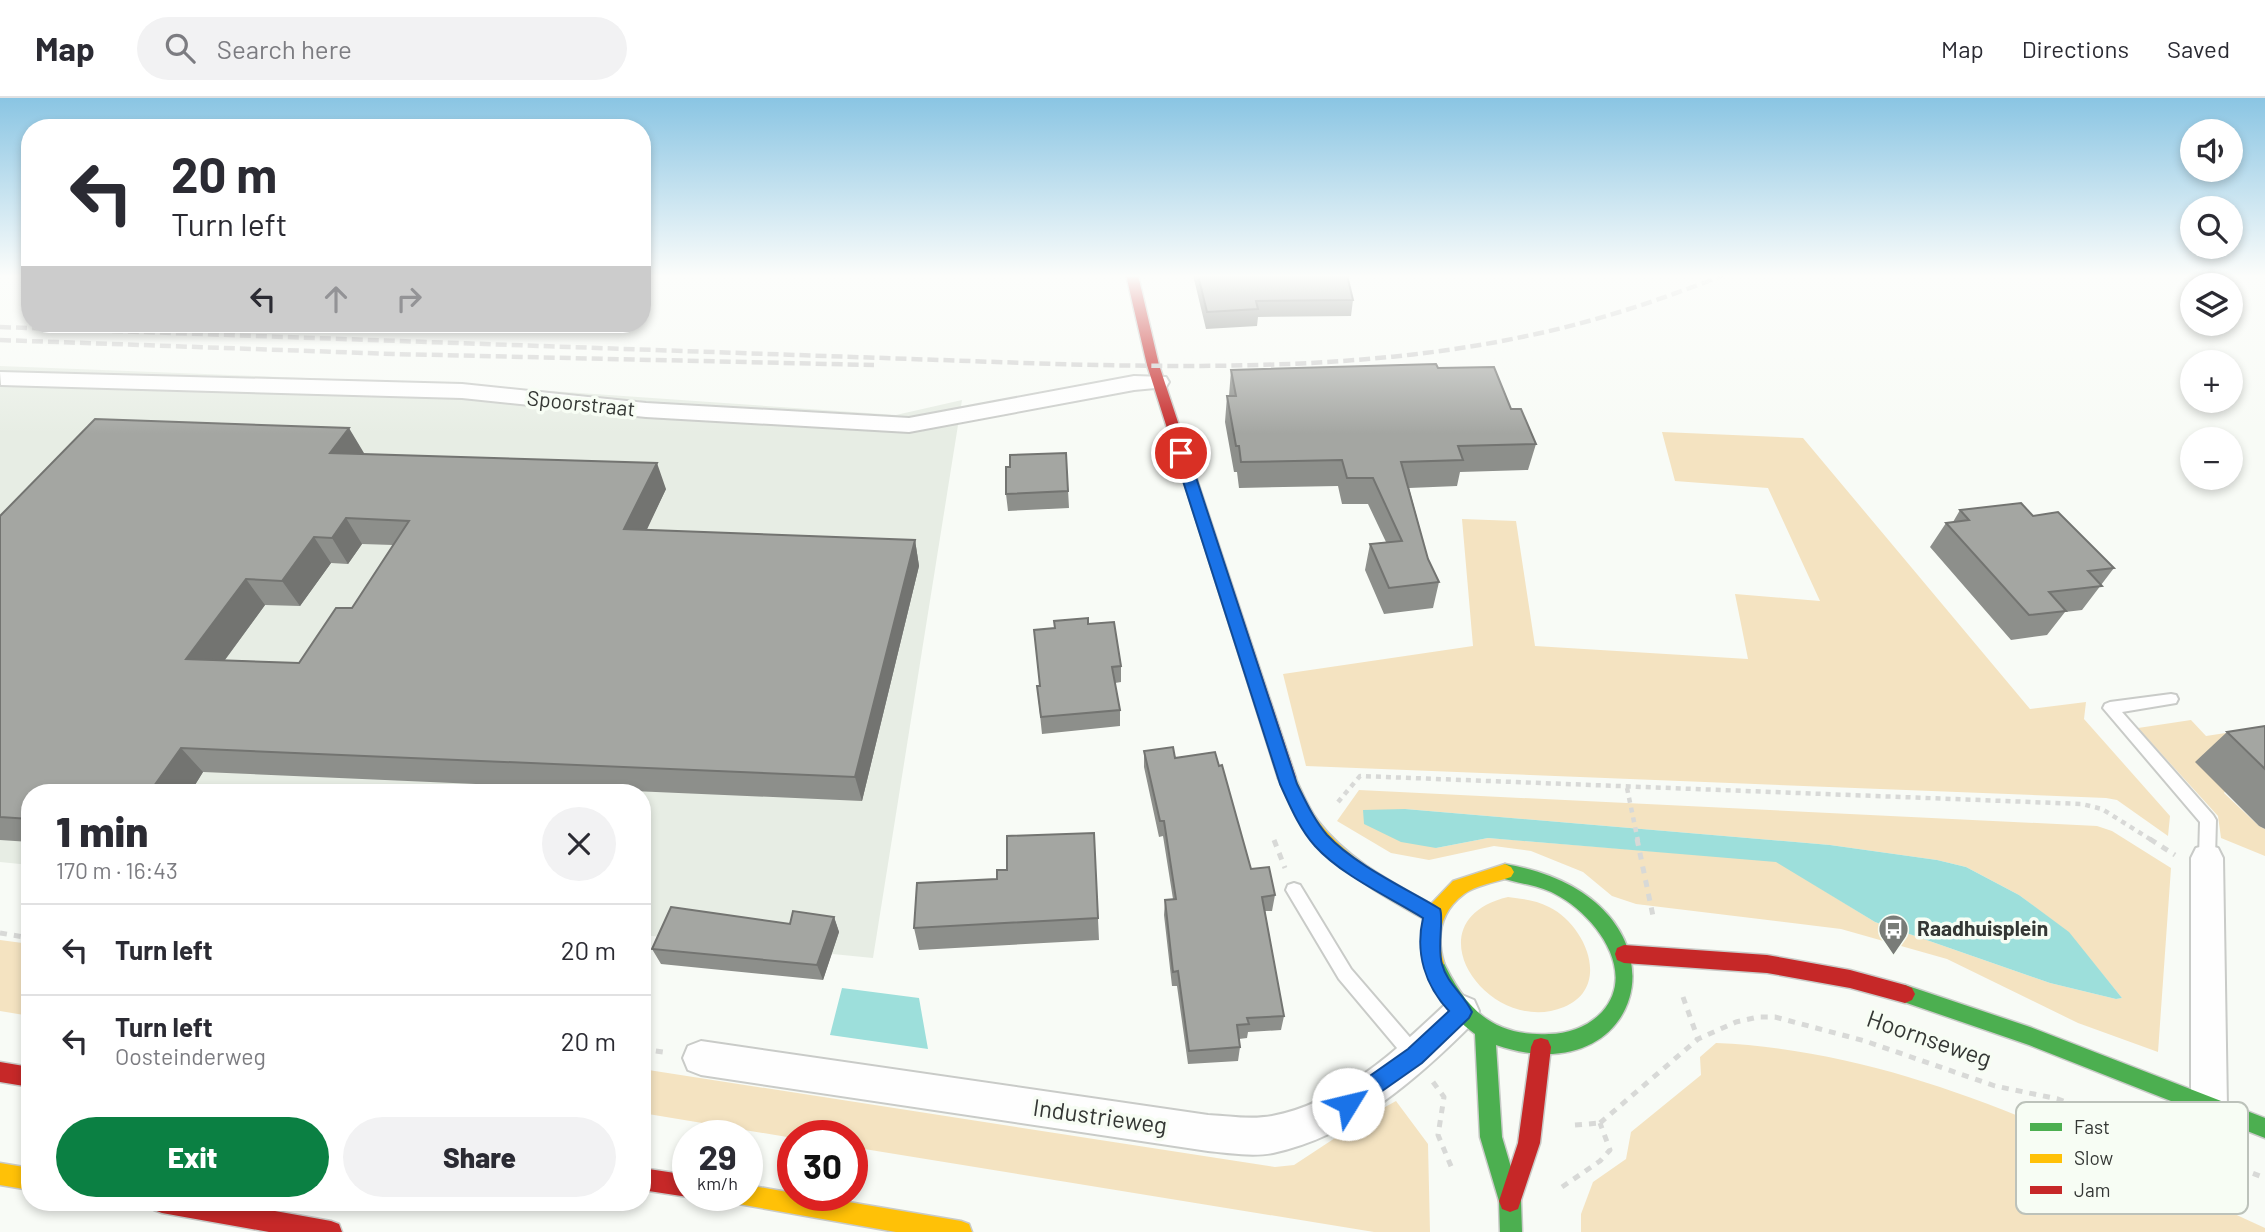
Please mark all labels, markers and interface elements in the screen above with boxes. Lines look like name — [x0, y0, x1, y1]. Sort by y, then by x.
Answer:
search box — [137, 17, 627, 80]
text: Map — [35, 28, 95, 68]
icon: search — [161, 29, 199, 67]
text: Search here — [217, 33, 352, 64]
text: Map — [1941, 34, 1984, 63]
text: Directions — [2022, 34, 2129, 63]
text: Saved — [2167, 34, 2230, 63]
map controls — [2180, 119, 2243, 490]
button: sound — [2180, 119, 2243, 182]
text: 20 m — [171, 144, 277, 203]
icon: left — [56, 147, 147, 238]
button: search — [2180, 196, 2243, 259]
text: Turn left — [171, 204, 288, 242]
button: layers — [2180, 273, 2243, 336]
icon: left — [244, 280, 282, 318]
icon: ahead — [317, 280, 355, 318]
icon: right — [390, 280, 428, 318]
button: + — [2180, 350, 2243, 413]
street label: Spoorstraat — [526, 384, 636, 421]
pin — [1151, 423, 1211, 483]
button: − — [2180, 427, 2243, 490]
icon: arrive — [1162, 434, 1200, 472]
text: 1 min — [56, 805, 148, 855]
button: close — [542, 807, 616, 881]
text: 170 m · 16:43 — [56, 856, 178, 884]
bus stop icon: Raadhuisplein — [1877, 912, 1911, 956]
place label: Raadhuisplein — [1917, 915, 2048, 940]
icon: left — [56, 931, 94, 969]
text: Turn left — [115, 934, 213, 965]
text: 20 m — [561, 934, 616, 965]
street label: Hoornseweg — [1863, 1003, 1996, 1072]
text: Turn left — [115, 1011, 213, 1042]
icon: left — [56, 1022, 94, 1060]
text: 20 m — [561, 1025, 616, 1056]
text: Oosteinderweg — [115, 1042, 266, 1070]
position arrow — [1311, 1067, 1385, 1141]
street label: Industrieweg — [1031, 1092, 1169, 1139]
legend — [2016, 1102, 2248, 1214]
text: Fast — [2074, 1115, 2110, 1138]
button: Exit — [56, 1117, 329, 1197]
button: Share — [343, 1117, 616, 1197]
speed limit sign: 30 — [777, 1120, 868, 1211]
text: 29 — [698, 1135, 737, 1177]
text: Slow — [2074, 1146, 2113, 1169]
text: km/h — [697, 1172, 738, 1194]
text: Jam — [2074, 1178, 2110, 1201]

